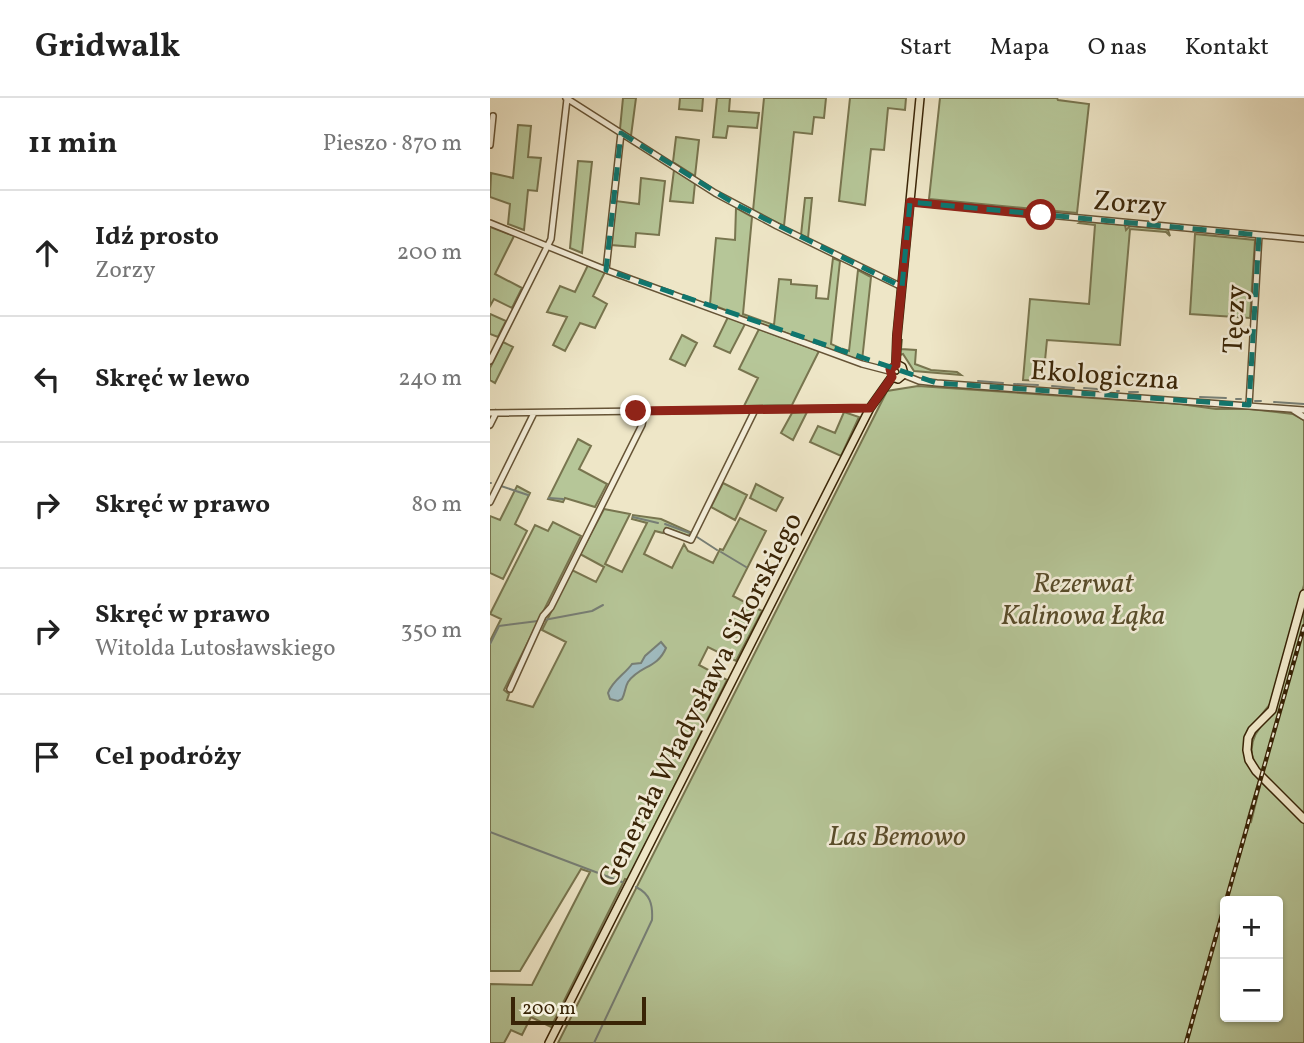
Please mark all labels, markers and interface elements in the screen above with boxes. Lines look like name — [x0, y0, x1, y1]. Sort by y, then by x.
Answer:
text: Gridwalk — [35, 25, 180, 71]
text: Start — [900, 31, 952, 65]
text: Mapa — [990, 31, 1050, 65]
text: O nas — [1088, 31, 1147, 65]
text: Kontakt — [1185, 31, 1269, 65]
text: 11 min — [28, 123, 118, 165]
text: Pieszo · 870 m — [323, 128, 462, 160]
street label: Zorzy — [1091, 182, 1168, 227]
route start — [1025, 199, 1056, 230]
text: Idź prosto — [95, 219, 219, 255]
icon: ahead — [28, 234, 66, 272]
text: 200 m — [397, 237, 462, 269]
text: Zorzy — [95, 255, 155, 287]
street label: Tęczy — [1214, 283, 1257, 355]
street label: Ekologiczna — [1029, 352, 1181, 401]
icon: left — [28, 360, 66, 398]
text: Skręć w lewo — [95, 361, 250, 397]
text: 240 m — [398, 363, 462, 395]
route end — [620, 395, 651, 426]
icon: right — [28, 486, 66, 524]
text: Skręć w prawo — [95, 487, 270, 523]
text: 80 m — [412, 489, 462, 521]
street label: Generała Władysława Sikorskiego — [589, 506, 813, 894]
park label: Rezerwat Kalinowa Łąka — [1001, 565, 1165, 636]
text: Skręć w prawo — [95, 597, 270, 633]
icon: right — [28, 612, 66, 650]
text: 350 m — [401, 615, 462, 647]
text: Witolda Lutosławskiego — [95, 633, 335, 665]
icon: arrive — [28, 738, 66, 776]
text: Cel podróży — [95, 739, 241, 775]
park label: Las Bemowo — [828, 818, 966, 857]
map controls — [1220, 896, 1283, 1022]
button: + — [1220, 896, 1283, 959]
button: − — [1220, 959, 1283, 1022]
scale bar — [511, 994, 646, 1026]
text: 200 m — [522, 996, 576, 1022]

